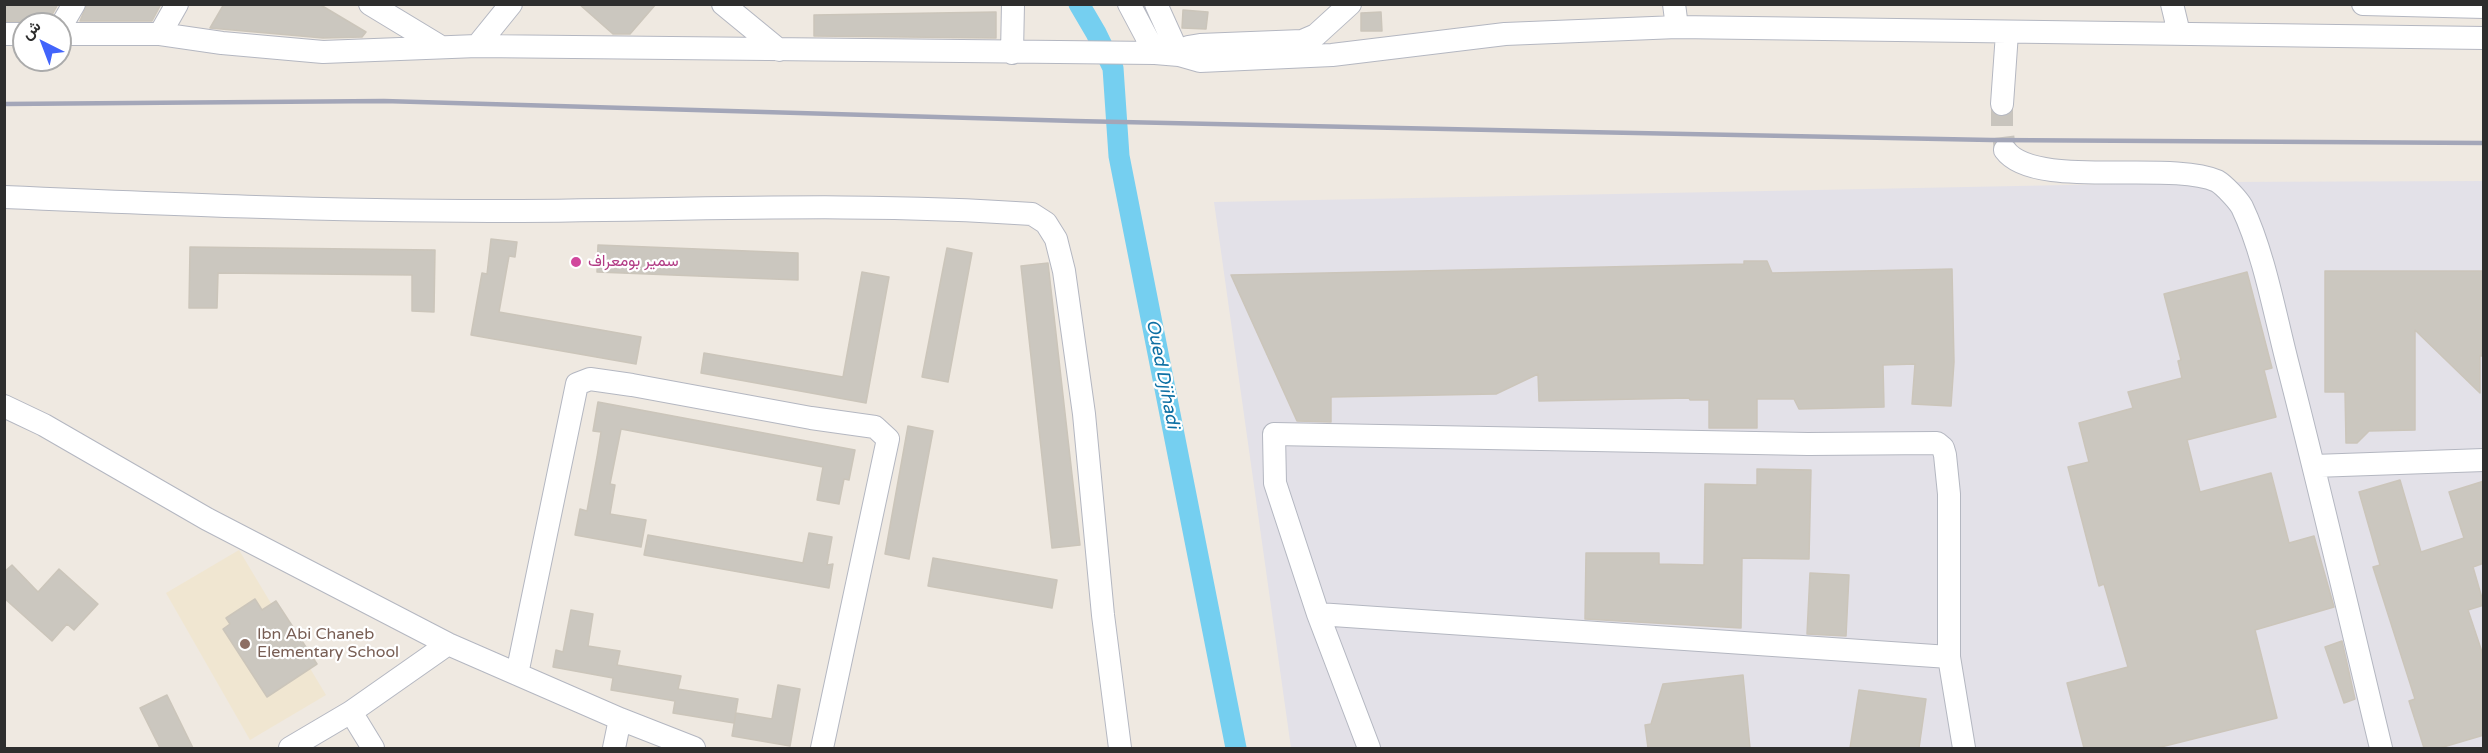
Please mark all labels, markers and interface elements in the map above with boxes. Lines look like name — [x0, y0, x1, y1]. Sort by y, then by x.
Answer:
north arrow — [12, 12, 72, 72]
text: ش — [17, 16, 45, 44]
place label: سمير بومعراف — [588, 252, 679, 272]
marker: سمير بومعراف — [569, 255, 583, 269]
water label: Oued Djihadi — [1141, 317, 1183, 431]
place label: Ibn Abi Chaneb Elementary School — [257, 625, 399, 663]
marker: Ibn Abi Chaneb Elementary School — [238, 637, 252, 651]

